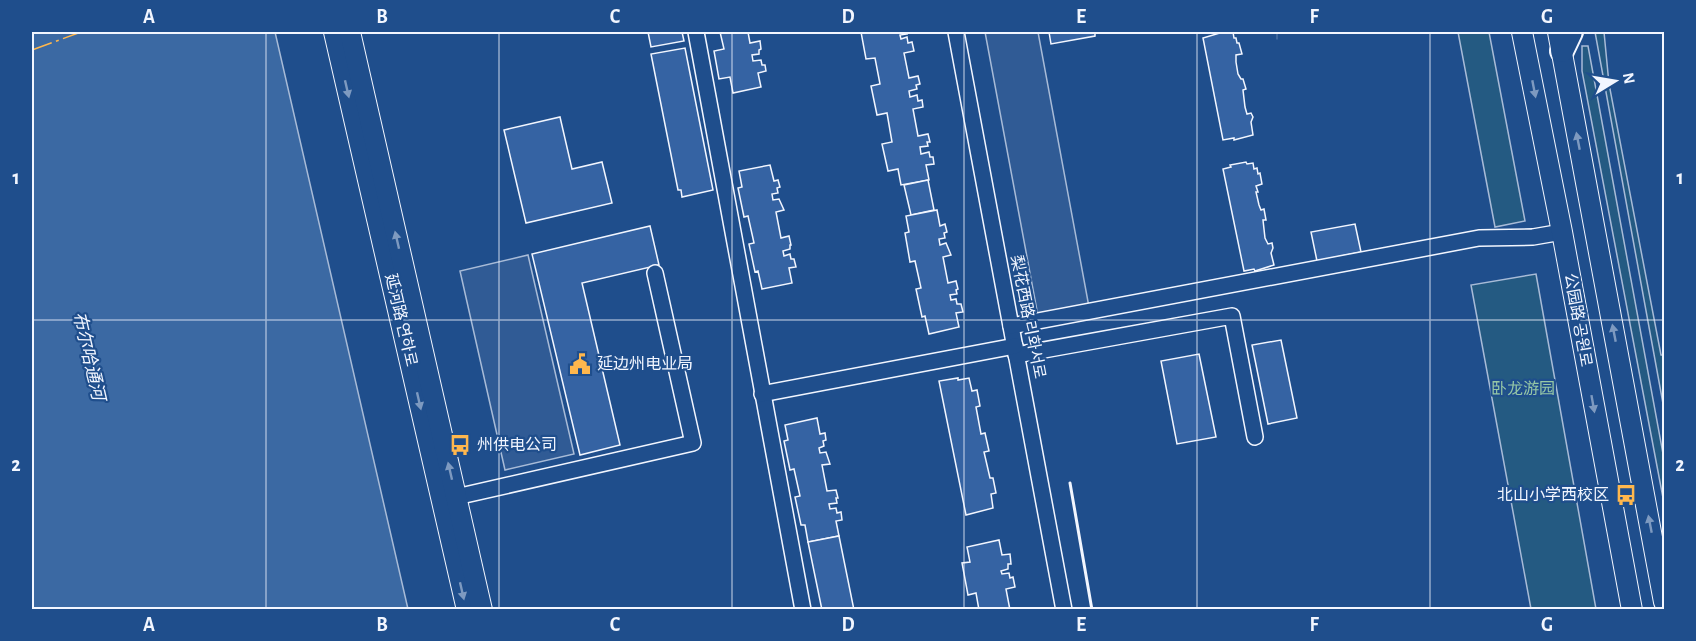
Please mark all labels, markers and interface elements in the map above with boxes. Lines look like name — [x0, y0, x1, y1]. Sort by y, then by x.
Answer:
text: A — [143, 7, 155, 27]
text: B — [376, 7, 388, 27]
text: C — [610, 7, 621, 27]
text: D — [841, 7, 855, 27]
text: E — [1076, 7, 1086, 27]
text: F — [1309, 7, 1319, 27]
text: G — [1541, 7, 1553, 27]
north arrow — [1585, 51, 1645, 111]
text: N — [1620, 71, 1638, 85]
one-way arrow — [342, 79, 352, 98]
one-way arrow — [1529, 80, 1539, 98]
one-way arrow — [1573, 131, 1582, 150]
text: 1 — [12, 168, 20, 188]
text: 1 — [1676, 168, 1684, 188]
one-way arrow — [392, 230, 402, 249]
street label: 梨花西路 리화서로 — [1008, 254, 1049, 380]
street label: 延河路 연하로 — [383, 272, 420, 368]
street label: 公园路 공원로 — [1562, 272, 1595, 368]
water label: 布尔哈通河 — [69, 310, 110, 405]
one-way arrow — [1609, 323, 1618, 342]
public building icon: 延边州电业局 — [568, 352, 592, 376]
place label: 延边州电业局 — [597, 355, 693, 372]
park label: 卧龙游园 — [1491, 380, 1555, 397]
one-way arrow — [415, 392, 425, 410]
one-way arrow — [1589, 395, 1598, 414]
bus stop icon: 州供电公司 — [448, 433, 472, 457]
place label: 州供电公司 — [477, 436, 557, 453]
text: 2 — [11, 455, 21, 475]
text: 2 — [1675, 455, 1685, 475]
one-way arrow — [445, 461, 455, 480]
bus stop icon: 北山小学西校区 — [1614, 483, 1638, 507]
place label: 北山小学西校区 — [1497, 486, 1609, 503]
one-way arrow — [1645, 515, 1654, 534]
one-way arrow — [458, 582, 468, 601]
text: A — [143, 615, 155, 635]
text: B — [376, 615, 388, 635]
text: C — [610, 615, 621, 635]
text: D — [841, 615, 855, 635]
text: E — [1076, 615, 1086, 635]
text: F — [1309, 615, 1319, 635]
text: G — [1541, 615, 1553, 635]

